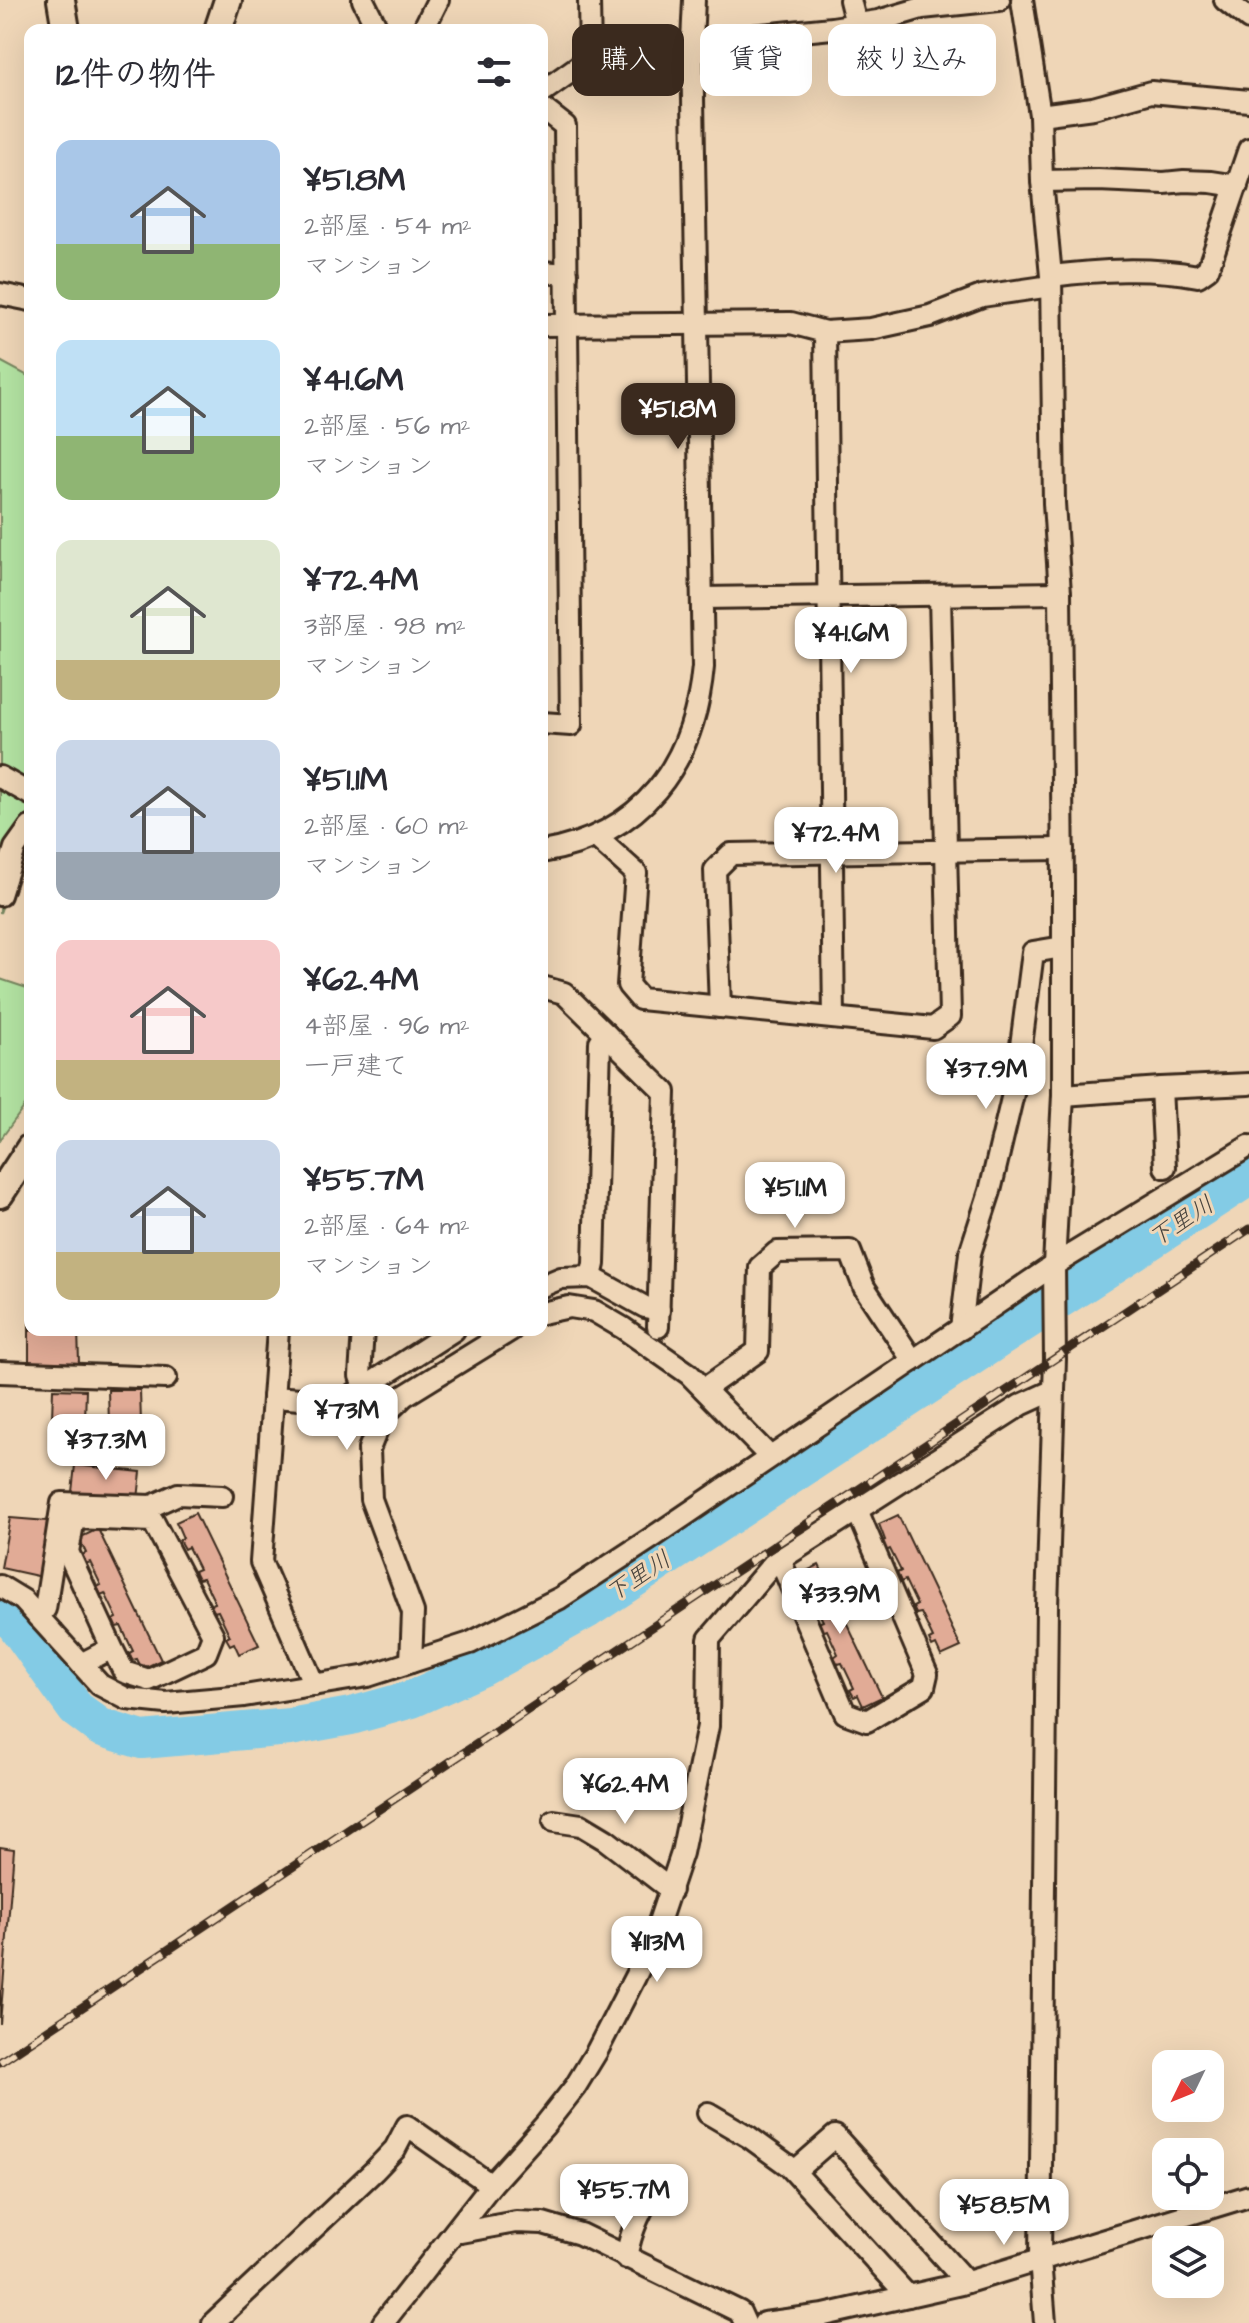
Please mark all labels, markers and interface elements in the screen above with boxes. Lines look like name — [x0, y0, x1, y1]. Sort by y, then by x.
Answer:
chip: 購入 — [572, 24, 684, 96]
chip: 賃貸 — [700, 24, 812, 96]
chip: 絞り込み — [828, 24, 996, 96]
icon: filters — [472, 50, 516, 94]
text: 12件の物件 — [56, 51, 216, 99]
text: ¥51.8M — [304, 156, 406, 204]
icon: home — [120, 172, 216, 268]
text: 2部屋 · 54 m² — [304, 208, 472, 244]
text: マンション — [304, 248, 433, 284]
text: ¥41.6M — [304, 356, 404, 404]
icon: home — [120, 372, 216, 468]
pin: ¥51.8M — [613, 383, 743, 451]
text: ¥51.8M — [639, 391, 717, 427]
text: 2部屋 · 56 m² — [304, 408, 470, 444]
text: マンション — [304, 448, 433, 484]
text: ¥72.4M — [304, 556, 419, 604]
icon: home — [120, 572, 216, 668]
pin: ¥41.6M — [786, 607, 916, 675]
text: 3部屋 · 98 m² — [304, 608, 466, 644]
text: ¥41.6M — [813, 615, 889, 651]
text: マンション — [304, 648, 433, 684]
text: ¥51.1M — [304, 756, 388, 804]
icon: home — [120, 772, 216, 868]
pin: ¥72.4M — [771, 807, 901, 875]
text: 2部屋 · 60 m² — [304, 808, 468, 844]
text: ¥72.4M — [792, 815, 880, 851]
text: マンション — [304, 848, 433, 884]
text: ¥62.4M — [304, 956, 419, 1004]
icon: home — [120, 972, 216, 1068]
text: 4部屋 · 96 m² — [304, 1008, 470, 1044]
pin: ¥37.9M — [921, 1043, 1051, 1111]
text: 一戸建て — [304, 1048, 408, 1084]
text: ¥37.9M — [944, 1051, 1028, 1087]
text: ¥55.7M — [304, 1156, 424, 1204]
pin: ¥51.1M — [730, 1162, 860, 1230]
text: ¥51.1M — [763, 1170, 827, 1206]
icon: home — [120, 1172, 216, 1268]
water label: 下里川 — [1142, 1188, 1221, 1256]
text: 2部屋 · 64 m² — [304, 1208, 470, 1244]
text: マンション — [304, 1248, 433, 1284]
pin: ¥73M — [300, 1384, 394, 1452]
text: ¥73M — [315, 1392, 379, 1428]
pin: ¥37.3M — [41, 1414, 171, 1482]
text: ¥37.3M — [65, 1422, 147, 1458]
water label: 下里川 — [599, 1543, 678, 1611]
pin: ¥33.9M — [775, 1568, 905, 1636]
text: ¥33.9M — [800, 1576, 880, 1612]
pin: ¥62.4M — [560, 1758, 690, 1826]
text: ¥62.4M — [581, 1766, 669, 1802]
pin: ¥113M — [601, 1916, 713, 1984]
text: ¥113M — [629, 1924, 685, 1960]
north arrow — [1152, 2050, 1224, 2122]
map controls — [1152, 2050, 1224, 2298]
button: locate — [1152, 2138, 1224, 2210]
pin: ¥55.7M — [559, 2164, 689, 2232]
text: ¥55.7M — [578, 2172, 670, 2208]
pin: ¥58.5M — [939, 2179, 1069, 2247]
text: ¥58.5M — [958, 2187, 1050, 2223]
button: layers — [1152, 2226, 1224, 2298]

